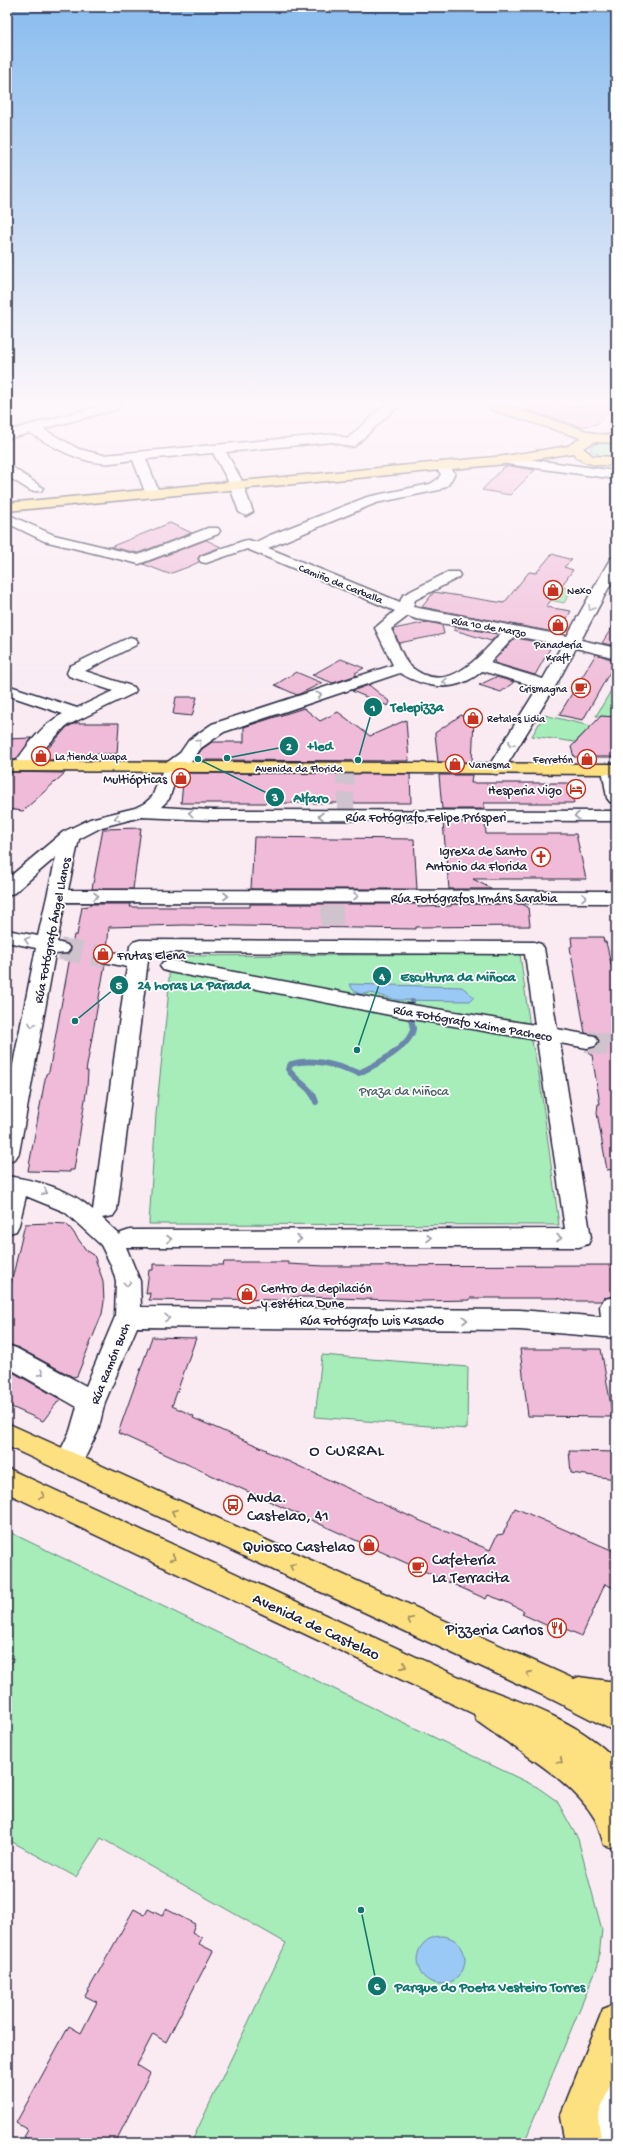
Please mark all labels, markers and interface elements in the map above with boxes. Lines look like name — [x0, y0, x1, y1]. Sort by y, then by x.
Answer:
street label: Camiño da Carballa — [296, 562, 385, 608]
shop icon: Nexo — [542, 579, 564, 601]
place label: Nexo — [567, 586, 592, 598]
one-way arrow — [588, 604, 595, 611]
shop icon: Panadería Kraft — [547, 614, 569, 636]
street label: Rúa 10 de Marzo — [450, 615, 527, 641]
place label: Panadería Kraft — [533, 640, 583, 665]
cafe icon: Crismagna — [570, 677, 592, 699]
one-way arrow — [442, 678, 448, 686]
place label: Crismagna — [519, 684, 568, 696]
one-way arrow — [315, 691, 322, 700]
callout: Telepizza — [363, 694, 452, 720]
text: Telepizza — [390, 700, 445, 717]
text: 1 — [370, 702, 376, 716]
shop icon: Retales Lidia — [462, 707, 484, 729]
place label: Retales Lidia — [487, 714, 546, 726]
callout: +led — [279, 733, 341, 759]
one-way arrow — [194, 739, 201, 746]
text: +led — [306, 739, 334, 756]
one-way arrow — [508, 740, 516, 747]
text: 2 — [286, 741, 292, 755]
shop icon: La tienda wapa — [30, 745, 52, 767]
shop icon: Ferretón — [576, 748, 598, 770]
place label: La tienda wapa — [55, 752, 128, 764]
shop icon: Vanesma — [444, 753, 466, 775]
place label: Ferretón — [532, 755, 574, 767]
place label: Vanesma — [468, 760, 511, 772]
street label: Avenida da Florida — [255, 764, 344, 776]
shop icon: Multiópticas — [170, 767, 192, 789]
place label: Multiópticas — [103, 773, 168, 788]
hotel icon: Hesperia Vigo — [565, 778, 587, 800]
callout: Alfaro — [265, 784, 337, 810]
place label: Hesperia Vigo — [488, 784, 562, 799]
text: Alfaro — [292, 791, 330, 808]
text: 3 — [271, 792, 278, 806]
one-way arrow — [188, 809, 194, 818]
street label: Rúa Fotógrafo Felipe Prósperi — [346, 811, 507, 826]
one-way arrow — [318, 812, 324, 820]
one-way arrow — [574, 812, 580, 820]
one-way arrow — [113, 813, 120, 821]
place label: Igrexa de Santo Antonio da Florida — [426, 845, 528, 875]
church icon: Igrexa de Santo Antonio da Florida — [530, 846, 552, 868]
street label: Rúa Fotógrafo Ángel Llanos — [31, 855, 75, 1005]
one-way arrow — [93, 892, 99, 900]
one-way arrow — [223, 892, 229, 900]
one-way arrow — [353, 892, 359, 900]
street label: Rúa Fotógrafos Irmáns Sarabia — [391, 892, 558, 907]
one-way arrow — [581, 893, 587, 901]
one-way arrow — [24, 936, 31, 944]
shop icon: Frutas Elena — [92, 943, 114, 965]
place label: Frutas Elena — [116, 949, 187, 964]
callout: Escultura da Miñoca — [372, 963, 523, 989]
text: Escultura da Miñoca — [400, 970, 517, 987]
text: 4 — [378, 971, 385, 985]
callout: 24 horas La Parada — [109, 972, 258, 998]
text: 24 horas La Parada — [137, 978, 252, 995]
text: 5 — [116, 980, 123, 994]
street label: Rúa Fotógrafo Xaime Pacheco — [392, 1003, 554, 1046]
one-way arrow — [28, 1022, 37, 1028]
park label: Praza da Miñoca — [358, 1085, 449, 1100]
one-way arrow — [40, 1187, 48, 1195]
one-way arrow — [426, 1234, 432, 1243]
one-way arrow — [556, 1234, 562, 1242]
one-way arrow — [166, 1235, 172, 1243]
one-way arrow — [296, 1235, 302, 1243]
one-way arrow — [122, 1281, 131, 1287]
place label: Centro de depilación y estética Dune — [261, 1282, 373, 1312]
shop icon: Centro de depilación y estética Dune — [236, 1283, 258, 1305]
one-way arrow — [164, 1314, 170, 1322]
street label: Rúa Fotógrafo Luis Kasado — [300, 1314, 444, 1329]
one-way arrow — [462, 1316, 468, 1324]
street label: Rúa Ramón Buch — [88, 1321, 134, 1407]
one-way arrow — [37, 1369, 44, 1376]
district label: O CURRAL — [309, 1442, 385, 1462]
place label: Avda. Castelao, 41 — [247, 1490, 329, 1527]
one-way arrow — [38, 1491, 46, 1499]
bus stop icon: Avda. Castelao, 41 — [222, 1494, 244, 1516]
one-way arrow — [171, 1509, 178, 1517]
shop icon: Quiosco Castelao — [358, 1534, 380, 1556]
place label: Quiosco Castelao — [243, 1539, 355, 1558]
place label: Cafetería La Terracita — [432, 1552, 511, 1589]
one-way arrow — [168, 1553, 176, 1561]
cafe icon: Cafetería La Terracita — [407, 1556, 429, 1578]
one-way arrow — [289, 1563, 296, 1571]
street label: Avenida de Castelao — [249, 1590, 382, 1666]
one-way arrow — [407, 1617, 415, 1625]
restaurant icon: Pizzeria Carlos — [546, 1617, 568, 1639]
place label: Pizzeria Carlos — [445, 1622, 544, 1641]
one-way arrow — [401, 1662, 408, 1670]
one-way arrow — [525, 1671, 533, 1679]
one-way arrow — [555, 1756, 563, 1763]
callout: Parque do Poeta Vesteiro Torres — [367, 1973, 593, 1999]
text: Parque do Poeta Vesteiro Torres — [394, 1980, 586, 1997]
text: 6 — [374, 1981, 381, 1995]

